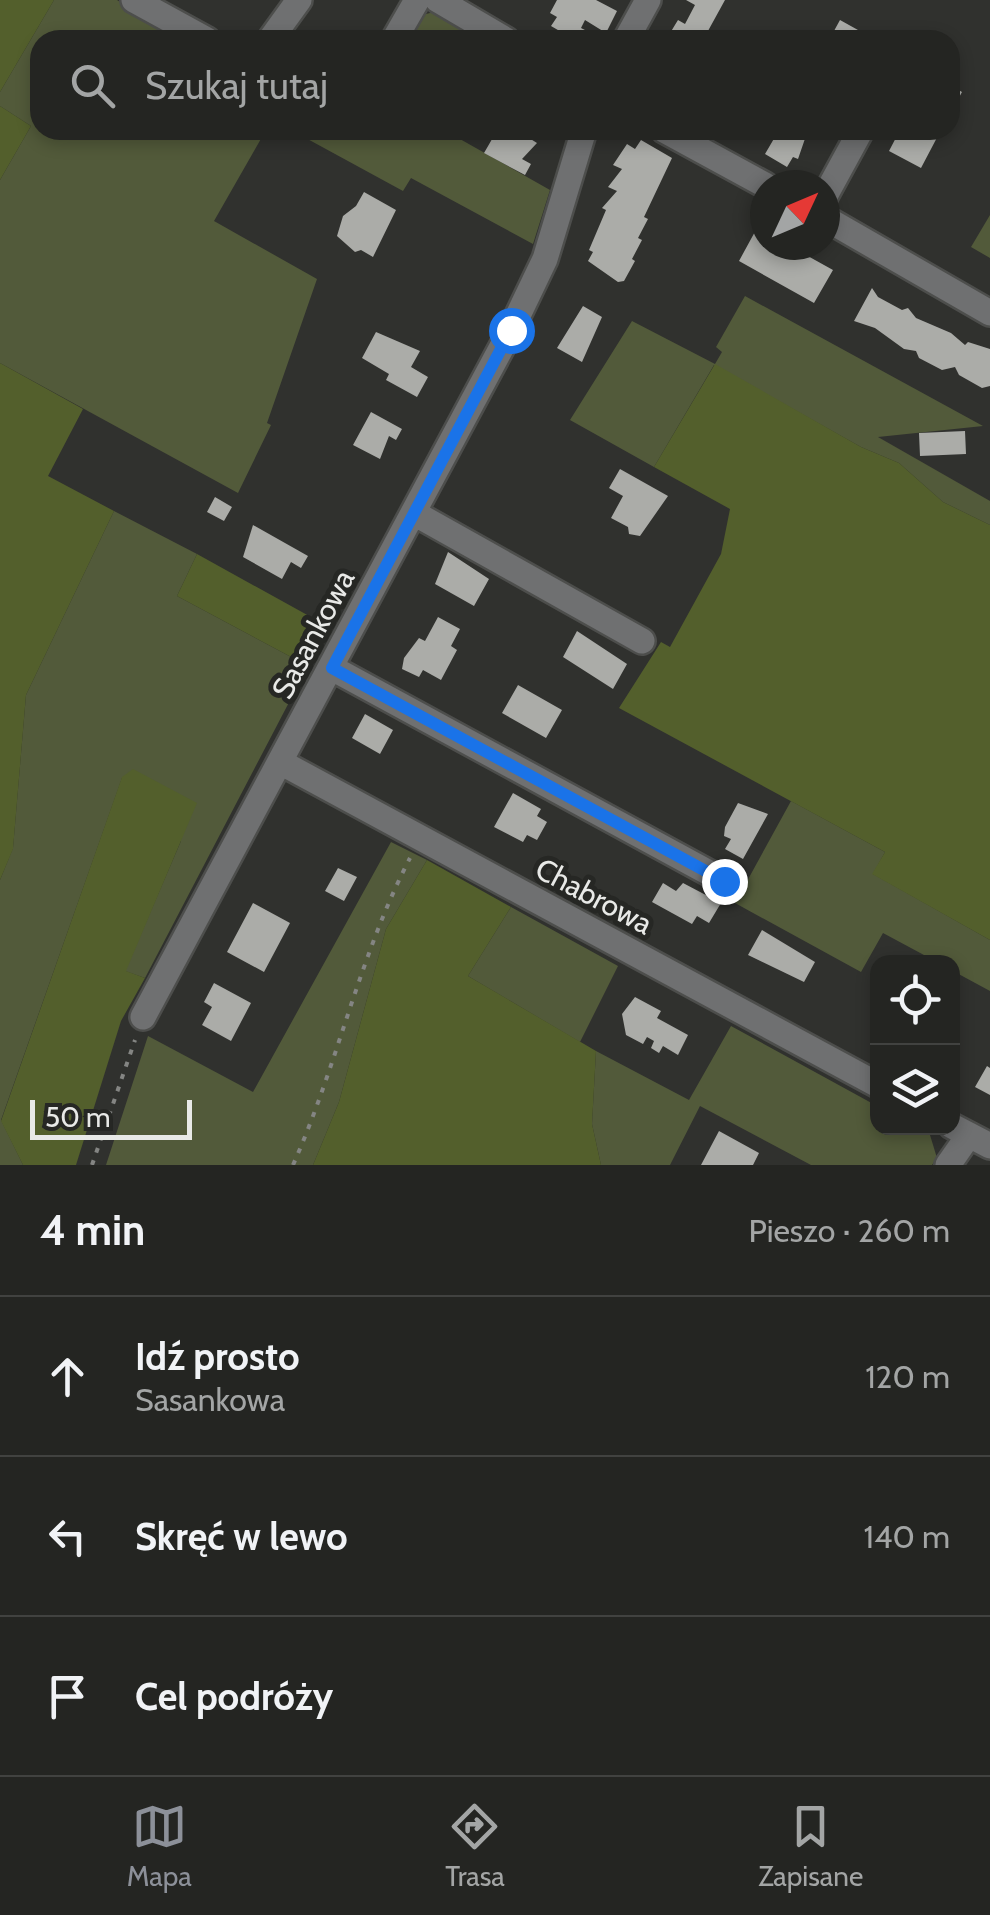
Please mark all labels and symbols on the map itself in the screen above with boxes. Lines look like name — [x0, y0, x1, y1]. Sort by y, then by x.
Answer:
north arrow — [750, 170, 840, 260]
route start — [489, 308, 535, 354]
street label: Sasankowa — [264, 563, 363, 705]
street label: Chabrowa — [529, 850, 659, 942]
route end — [702, 859, 748, 905]
scale bar — [30, 1095, 192, 1140]

